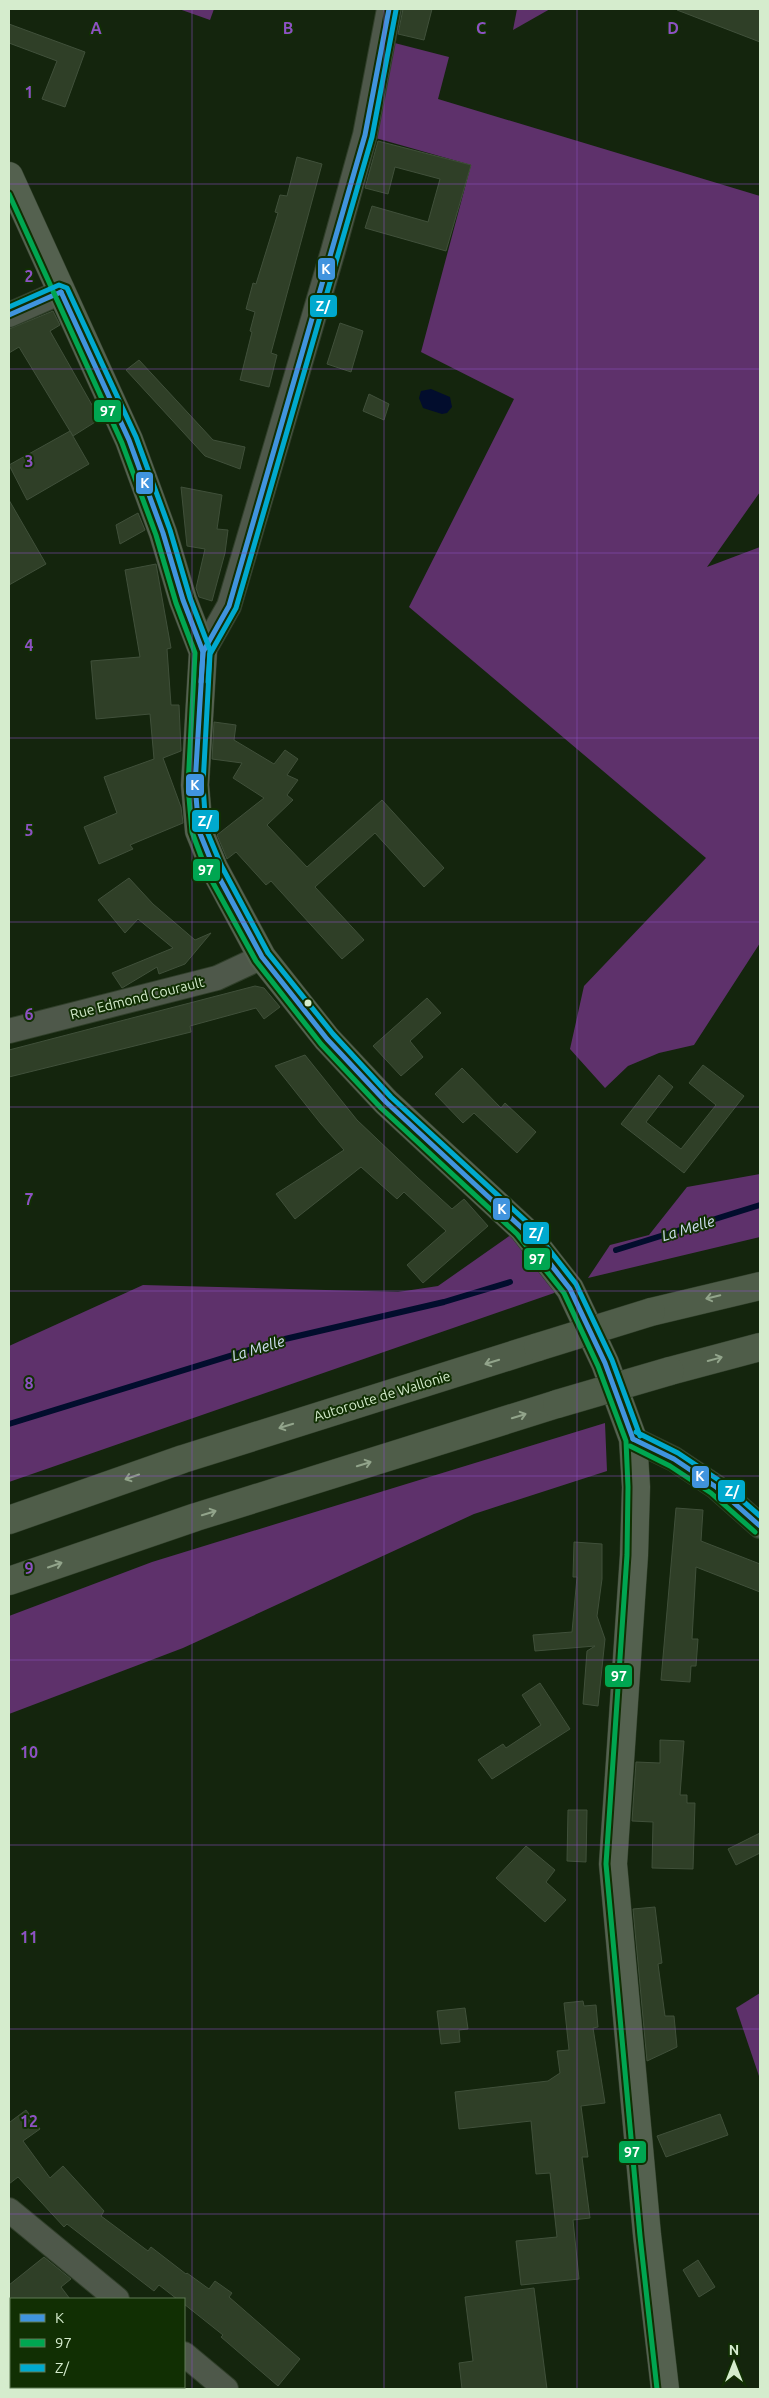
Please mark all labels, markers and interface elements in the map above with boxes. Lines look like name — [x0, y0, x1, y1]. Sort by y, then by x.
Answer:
text: A — [90, 19, 102, 37]
text: B — [283, 19, 293, 37]
text: C — [476, 19, 486, 37]
text: D — [667, 19, 679, 37]
text: 1 — [24, 83, 34, 101]
line badge: K — [317, 257, 336, 281]
text: K — [321, 261, 331, 277]
text: 2 — [24, 267, 34, 285]
line badge: Z/ — [309, 294, 338, 318]
text: Z/ — [316, 298, 331, 314]
line badge: 97 — [93, 399, 122, 423]
text: 97 — [100, 403, 116, 419]
text: 3 — [24, 452, 34, 470]
line badge: K — [135, 471, 154, 495]
text: K — [140, 475, 150, 491]
text: 4 — [24, 636, 34, 654]
line badge: K — [185, 773, 205, 797]
text: K — [190, 777, 200, 793]
line badge: Z/ — [191, 809, 220, 833]
text: Z/ — [198, 813, 213, 829]
text: 5 — [24, 821, 34, 839]
line badge: 97 — [192, 858, 221, 882]
text: 97 — [198, 862, 214, 878]
street label: Rue Edmond Courault — [68, 973, 206, 1022]
unlabelled marker — [303, 998, 313, 1008]
text: 6 — [24, 1005, 34, 1023]
text: 7 — [24, 1190, 34, 1208]
line badge: K — [492, 1197, 511, 1221]
text: K — [497, 1201, 507, 1217]
water label: La Melle — [659, 1212, 717, 1244]
line badge: Z/ — [522, 1221, 550, 1245]
text: Z/ — [529, 1225, 544, 1241]
line badge: 97 — [523, 1247, 551, 1271]
text: 97 — [529, 1251, 545, 1267]
one-way arrow — [705, 1293, 721, 1302]
water label: La Melle — [229, 1332, 287, 1364]
one-way arrow — [707, 1354, 723, 1363]
one-way arrow — [484, 1357, 500, 1367]
street label: Autoroute de Wallonie — [312, 1368, 452, 1424]
text: 8 — [24, 1374, 34, 1392]
one-way arrow — [510, 1410, 526, 1420]
one-way arrow — [279, 1422, 295, 1431]
one-way arrow — [355, 1459, 371, 1469]
line badge: K — [691, 1465, 710, 1489]
text: K — [695, 1468, 705, 1484]
one-way arrow — [125, 1473, 140, 1482]
line badge: Z/ — [717, 1479, 746, 1503]
text: Z/ — [725, 1483, 740, 1499]
one-way arrow — [200, 1507, 216, 1517]
text: 9 — [24, 1559, 34, 1577]
one-way arrow — [47, 1560, 63, 1570]
line badge: 97 — [604, 1664, 633, 1688]
text: 97 — [611, 1668, 627, 1684]
text: 10 — [20, 1743, 38, 1761]
text: 11 — [20, 1928, 38, 1946]
text: 12 — [20, 2112, 38, 2130]
line badge: 97 — [618, 2140, 647, 2164]
text: 97 — [624, 2144, 640, 2160]
legend — [10, 2298, 185, 2388]
text: K — [55, 2309, 64, 2326]
text: 97 — [55, 2334, 72, 2351]
north arrow — [709, 2338, 759, 2388]
text: N — [729, 2342, 739, 2358]
text: Z/ — [55, 2359, 69, 2376]

